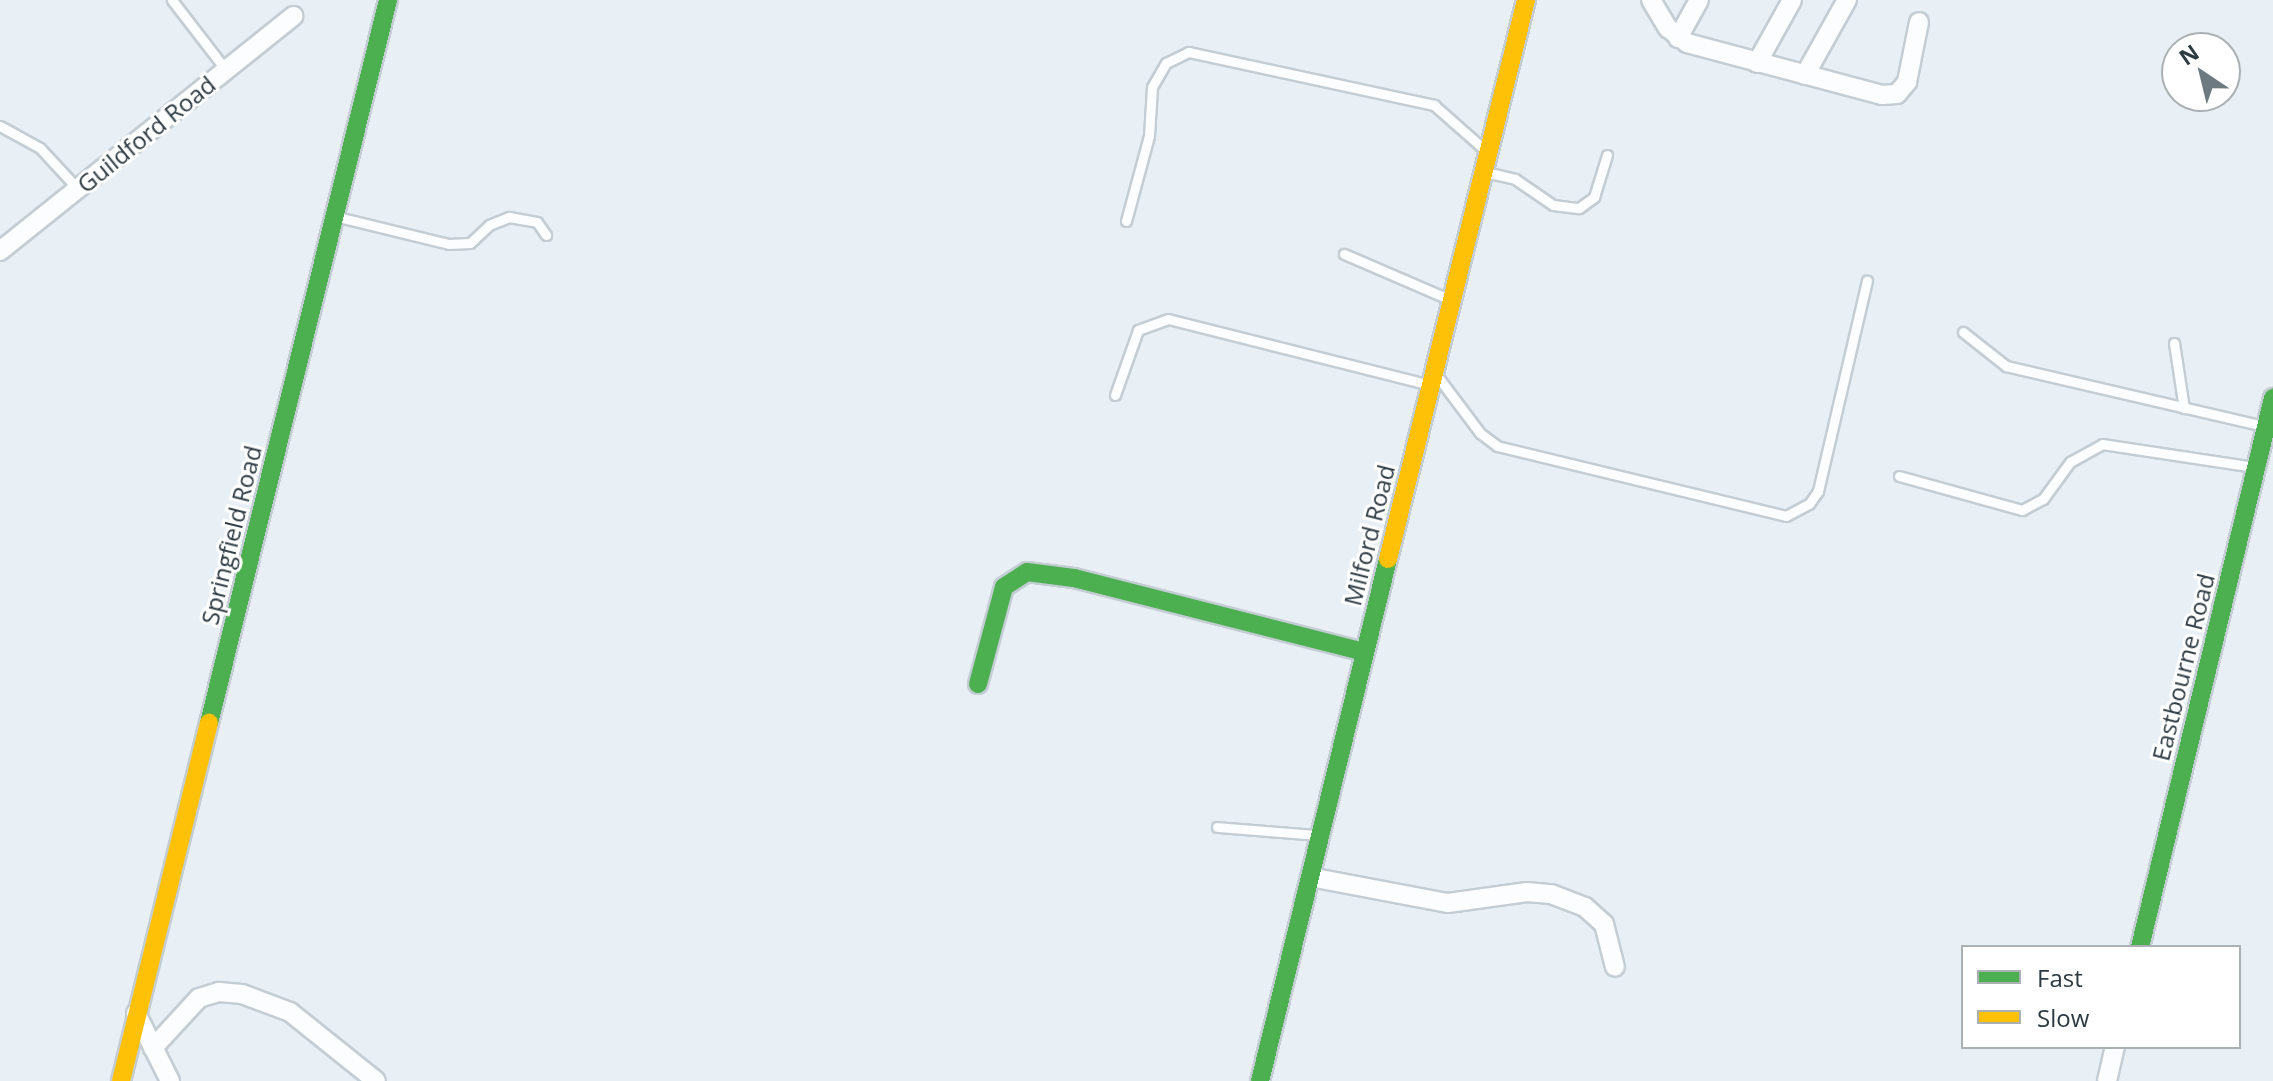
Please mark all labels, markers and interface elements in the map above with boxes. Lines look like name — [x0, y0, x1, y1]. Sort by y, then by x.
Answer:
north arrow — [2161, 32, 2241, 112]
text: N — [2172, 37, 2204, 71]
street label: Guildford Road — [71, 69, 221, 199]
street label: Springfield Road — [195, 443, 267, 627]
street label: Milford Road — [1338, 462, 1400, 608]
street label: Eastbourne Road — [2146, 570, 2220, 764]
legend — [1961, 945, 2241, 1049]
text: Fast — [2037, 961, 2083, 994]
text: Slow — [2037, 1001, 2089, 1034]

